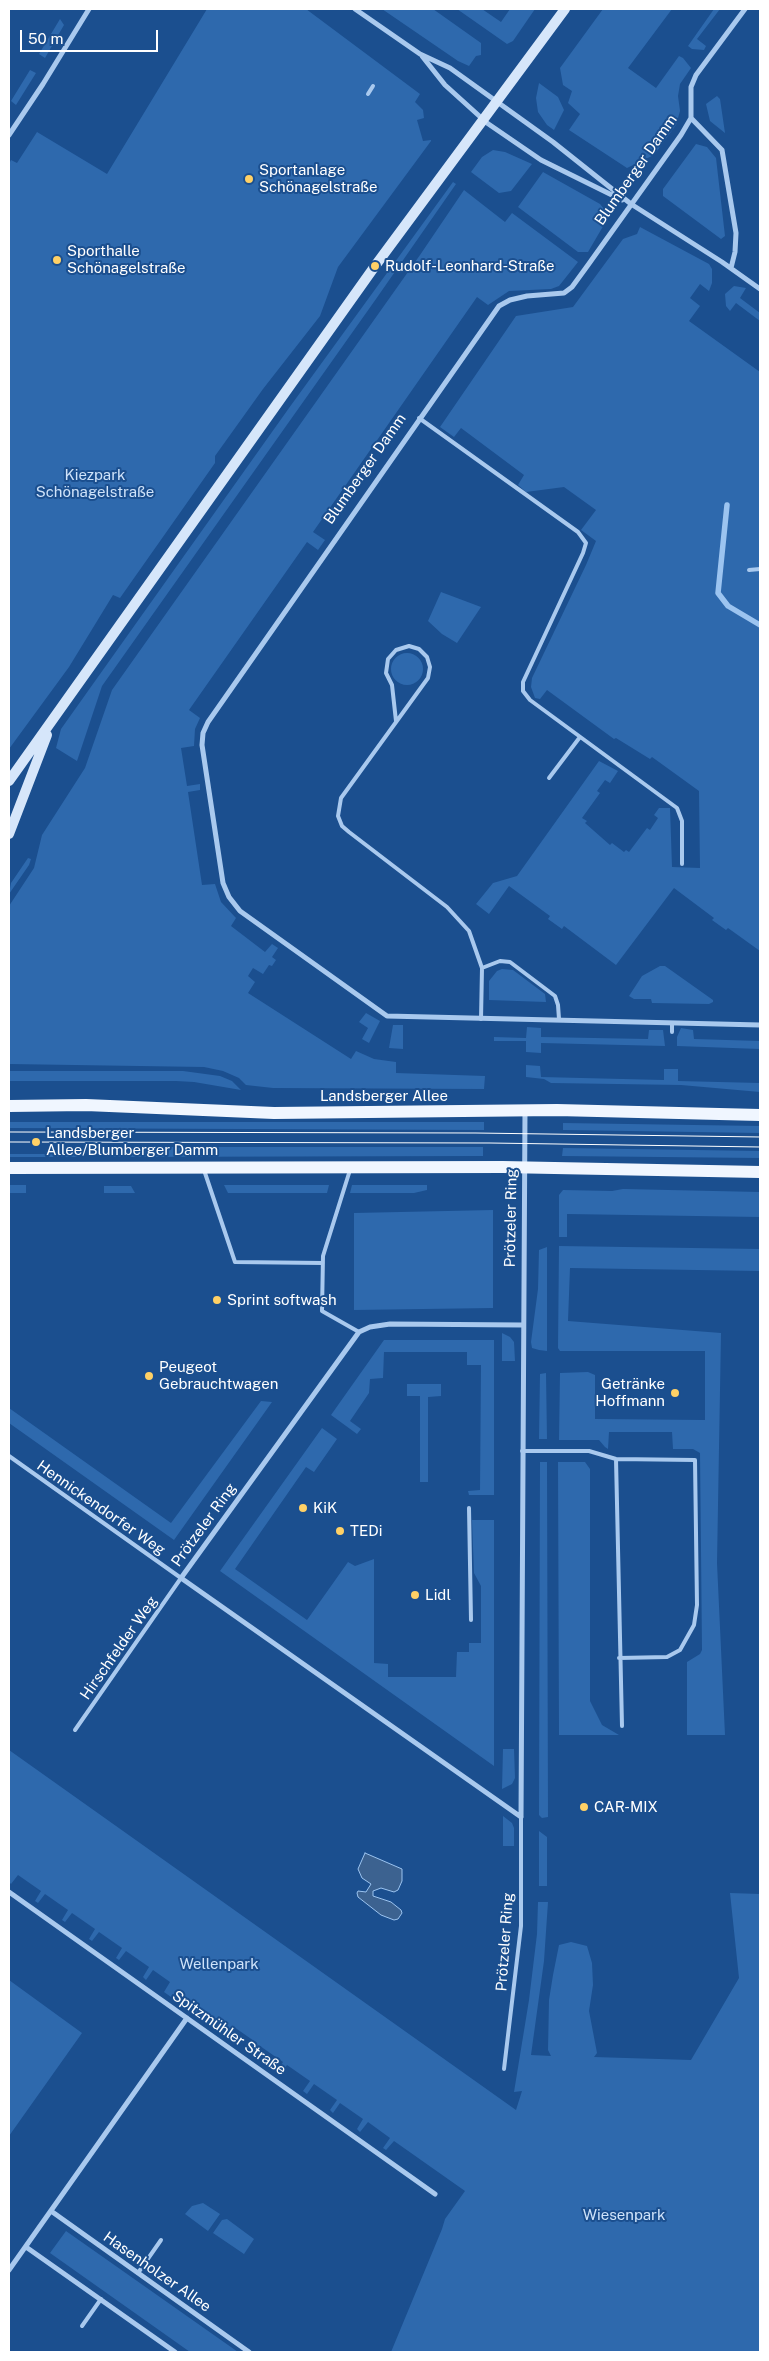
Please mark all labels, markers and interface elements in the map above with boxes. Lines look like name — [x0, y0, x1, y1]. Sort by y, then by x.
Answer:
scale bar — [22, 20, 160, 52]
text: 50 m — [28, 30, 63, 47]
street label: Blumberger Damm — [591, 111, 681, 229]
place label: Sportanlage Schönagelstraße — [259, 161, 378, 196]
marker: Sportanlage Schönagelstraße — [243, 173, 255, 185]
place label: Sporthalle Schönagelstraße — [67, 242, 186, 277]
marker: Sporthalle Schönagelstraße — [51, 254, 63, 266]
place label: Rudolf-Leonhard-Straße — [385, 257, 555, 275]
marker: Rudolf-Leonhard-Straße — [369, 260, 381, 272]
street label: Blumberger Damm — [320, 410, 410, 528]
park label: Kiezpark Schönagelstraße — [36, 466, 154, 501]
street label: Landsberger Allee — [320, 1087, 448, 1105]
place label: Landsberger Allee/Blumberger Damm — [46, 1124, 218, 1159]
marker: Landsberger Allee/Blumberger Damm — [30, 1136, 42, 1148]
street label: Prötzeler Ring — [501, 1168, 521, 1268]
place label: Sprint softwash — [227, 1291, 337, 1309]
marker: Sprint softwash — [211, 1294, 223, 1306]
place label: Peugeot Gebrauchtwagen — [159, 1358, 278, 1393]
marker: Peugeot Gebrauchtwagen — [143, 1370, 155, 1382]
place label: Getränke Hoffmann — [595, 1375, 665, 1410]
marker: Getränke Hoffmann — [669, 1387, 681, 1399]
street label: Hennickendorfer Weg — [33, 1457, 169, 1559]
street label: Prötzeler Ring — [168, 1480, 240, 1570]
place label: KiK — [313, 1499, 337, 1517]
marker: KiK — [297, 1502, 309, 1514]
place label: TEDi — [350, 1522, 382, 1540]
marker: TEDi — [334, 1525, 346, 1537]
place label: Lidl — [425, 1586, 451, 1604]
marker: Lidl — [409, 1589, 421, 1601]
street label: Hirschfelder Weg — [77, 1593, 161, 1703]
place label: CAR-MIX — [594, 1798, 658, 1816]
marker: CAR-MIX — [578, 1801, 590, 1813]
street label: Prötzeler Ring — [493, 1892, 517, 1992]
park label: Wellenpark — [179, 1955, 259, 1973]
street label: Spitzmühler Straße — [168, 1987, 290, 2079]
park label: Wiesenpark — [583, 2206, 665, 2224]
street label: Hasenholzer Allee — [100, 2228, 214, 2316]

